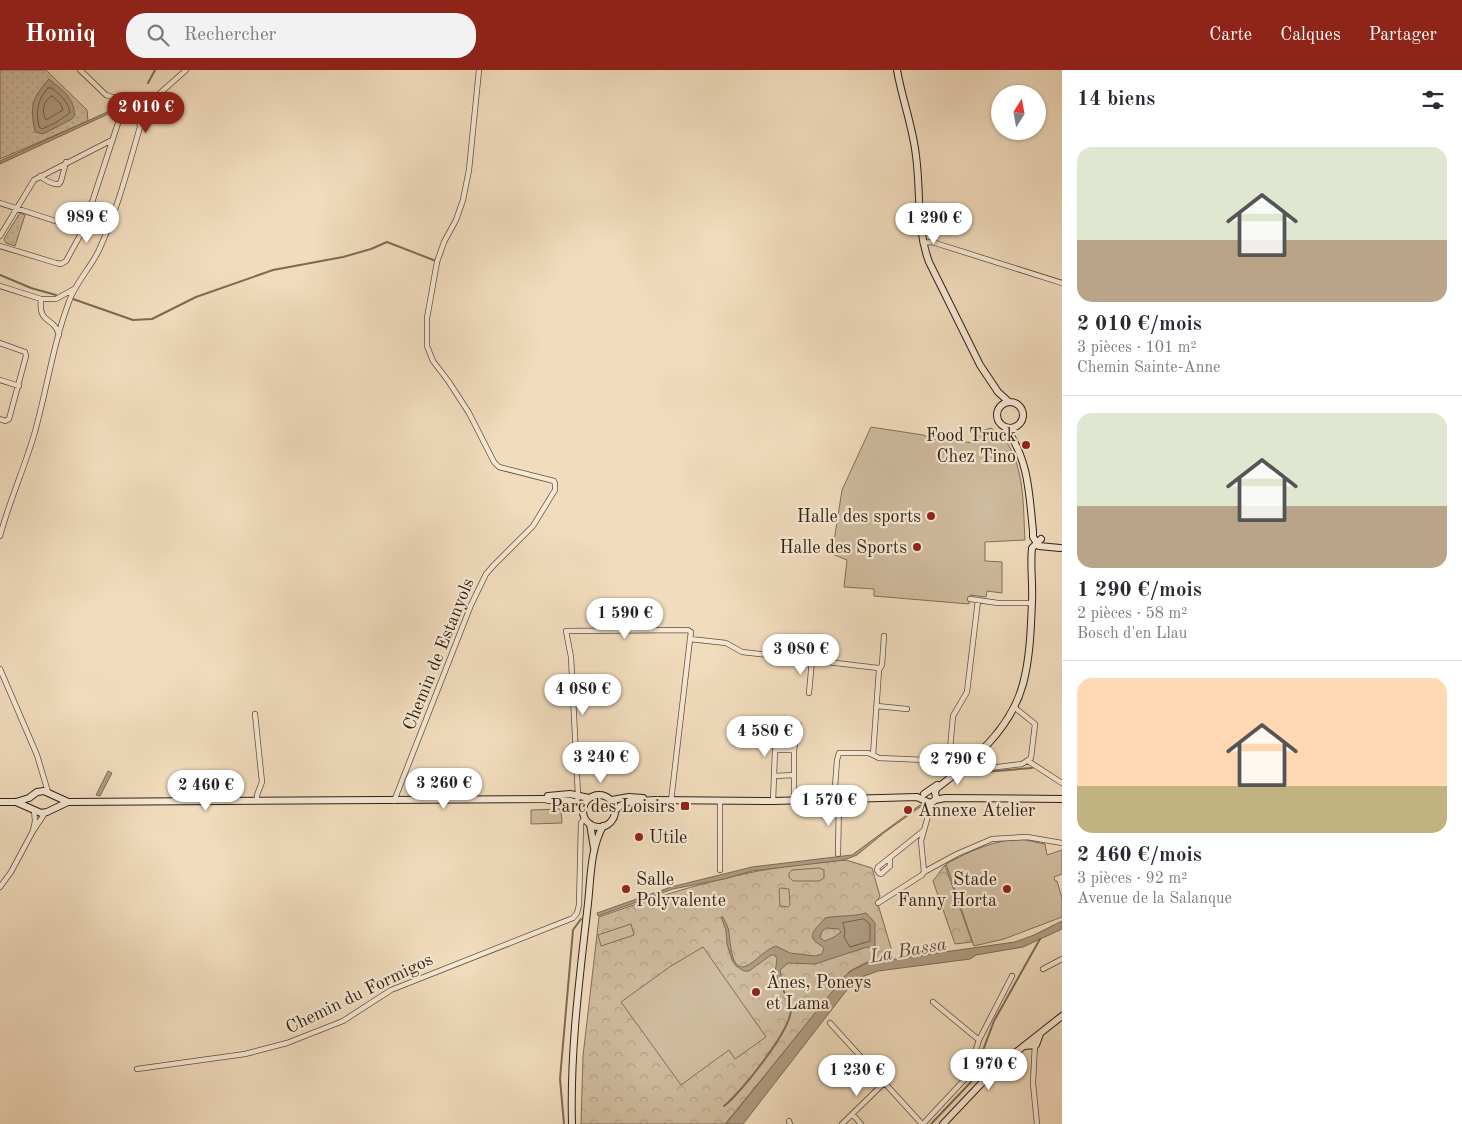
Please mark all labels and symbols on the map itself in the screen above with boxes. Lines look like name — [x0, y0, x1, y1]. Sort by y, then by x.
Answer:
north arrow — [991, 85, 1046, 140]
pin: 2 010 € — [100, 92, 192, 134]
pin: 989 € — [52, 202, 122, 244]
pin: 1 290 € — [888, 202, 980, 245]
place label: Food Truck Chez Tino — [926, 427, 1016, 466]
marker: Food Truck Chez Tino — [1020, 439, 1032, 451]
place label: Halle des sports — [797, 508, 921, 526]
marker: Halle des sports — [925, 510, 937, 522]
place label: Halle des Sports — [779, 539, 907, 557]
marker: Halle des Sports — [911, 541, 923, 553]
street label: Chemin de Estanyols — [400, 576, 478, 733]
pin: 1 590 € — [579, 598, 671, 640]
pin: 3 080 € — [755, 634, 847, 676]
pin: 4 080 € — [537, 674, 629, 716]
pin: 4 580 € — [719, 716, 811, 758]
pin: 3 240 € — [555, 742, 647, 784]
pin: 2 790 € — [912, 744, 1004, 786]
pin: 3 260 € — [398, 768, 490, 810]
pin: 2 460 € — [160, 770, 252, 812]
pin: 1 570 € — [783, 784, 875, 827]
place label: Parc des Loisirs — [550, 798, 675, 816]
marker: Parc des Loisirs — [679, 800, 691, 812]
place label: Annexe Atelier — [918, 802, 1036, 820]
marker: Annexe Atelier — [902, 804, 914, 816]
place label: Utile — [649, 829, 687, 847]
marker: Utile — [633, 831, 645, 843]
place label: Salle Polyvalente — [636, 871, 726, 910]
place label: Stade Fanny Horta — [897, 871, 997, 910]
marker: Salle Polyvalente — [620, 883, 632, 895]
marker: Stade Fanny Horta — [1001, 883, 1013, 895]
water label: La Bassa — [867, 935, 948, 968]
street label: Chemin du Formigos — [283, 950, 436, 1037]
place label: Ânes, Poneys et Lama — [766, 970, 871, 1013]
marker: Ânes, Poneys et Lama — [750, 986, 762, 998]
pin: 1 970 € — [943, 1048, 1035, 1091]
pin: 1 230 € — [811, 1054, 903, 1097]

